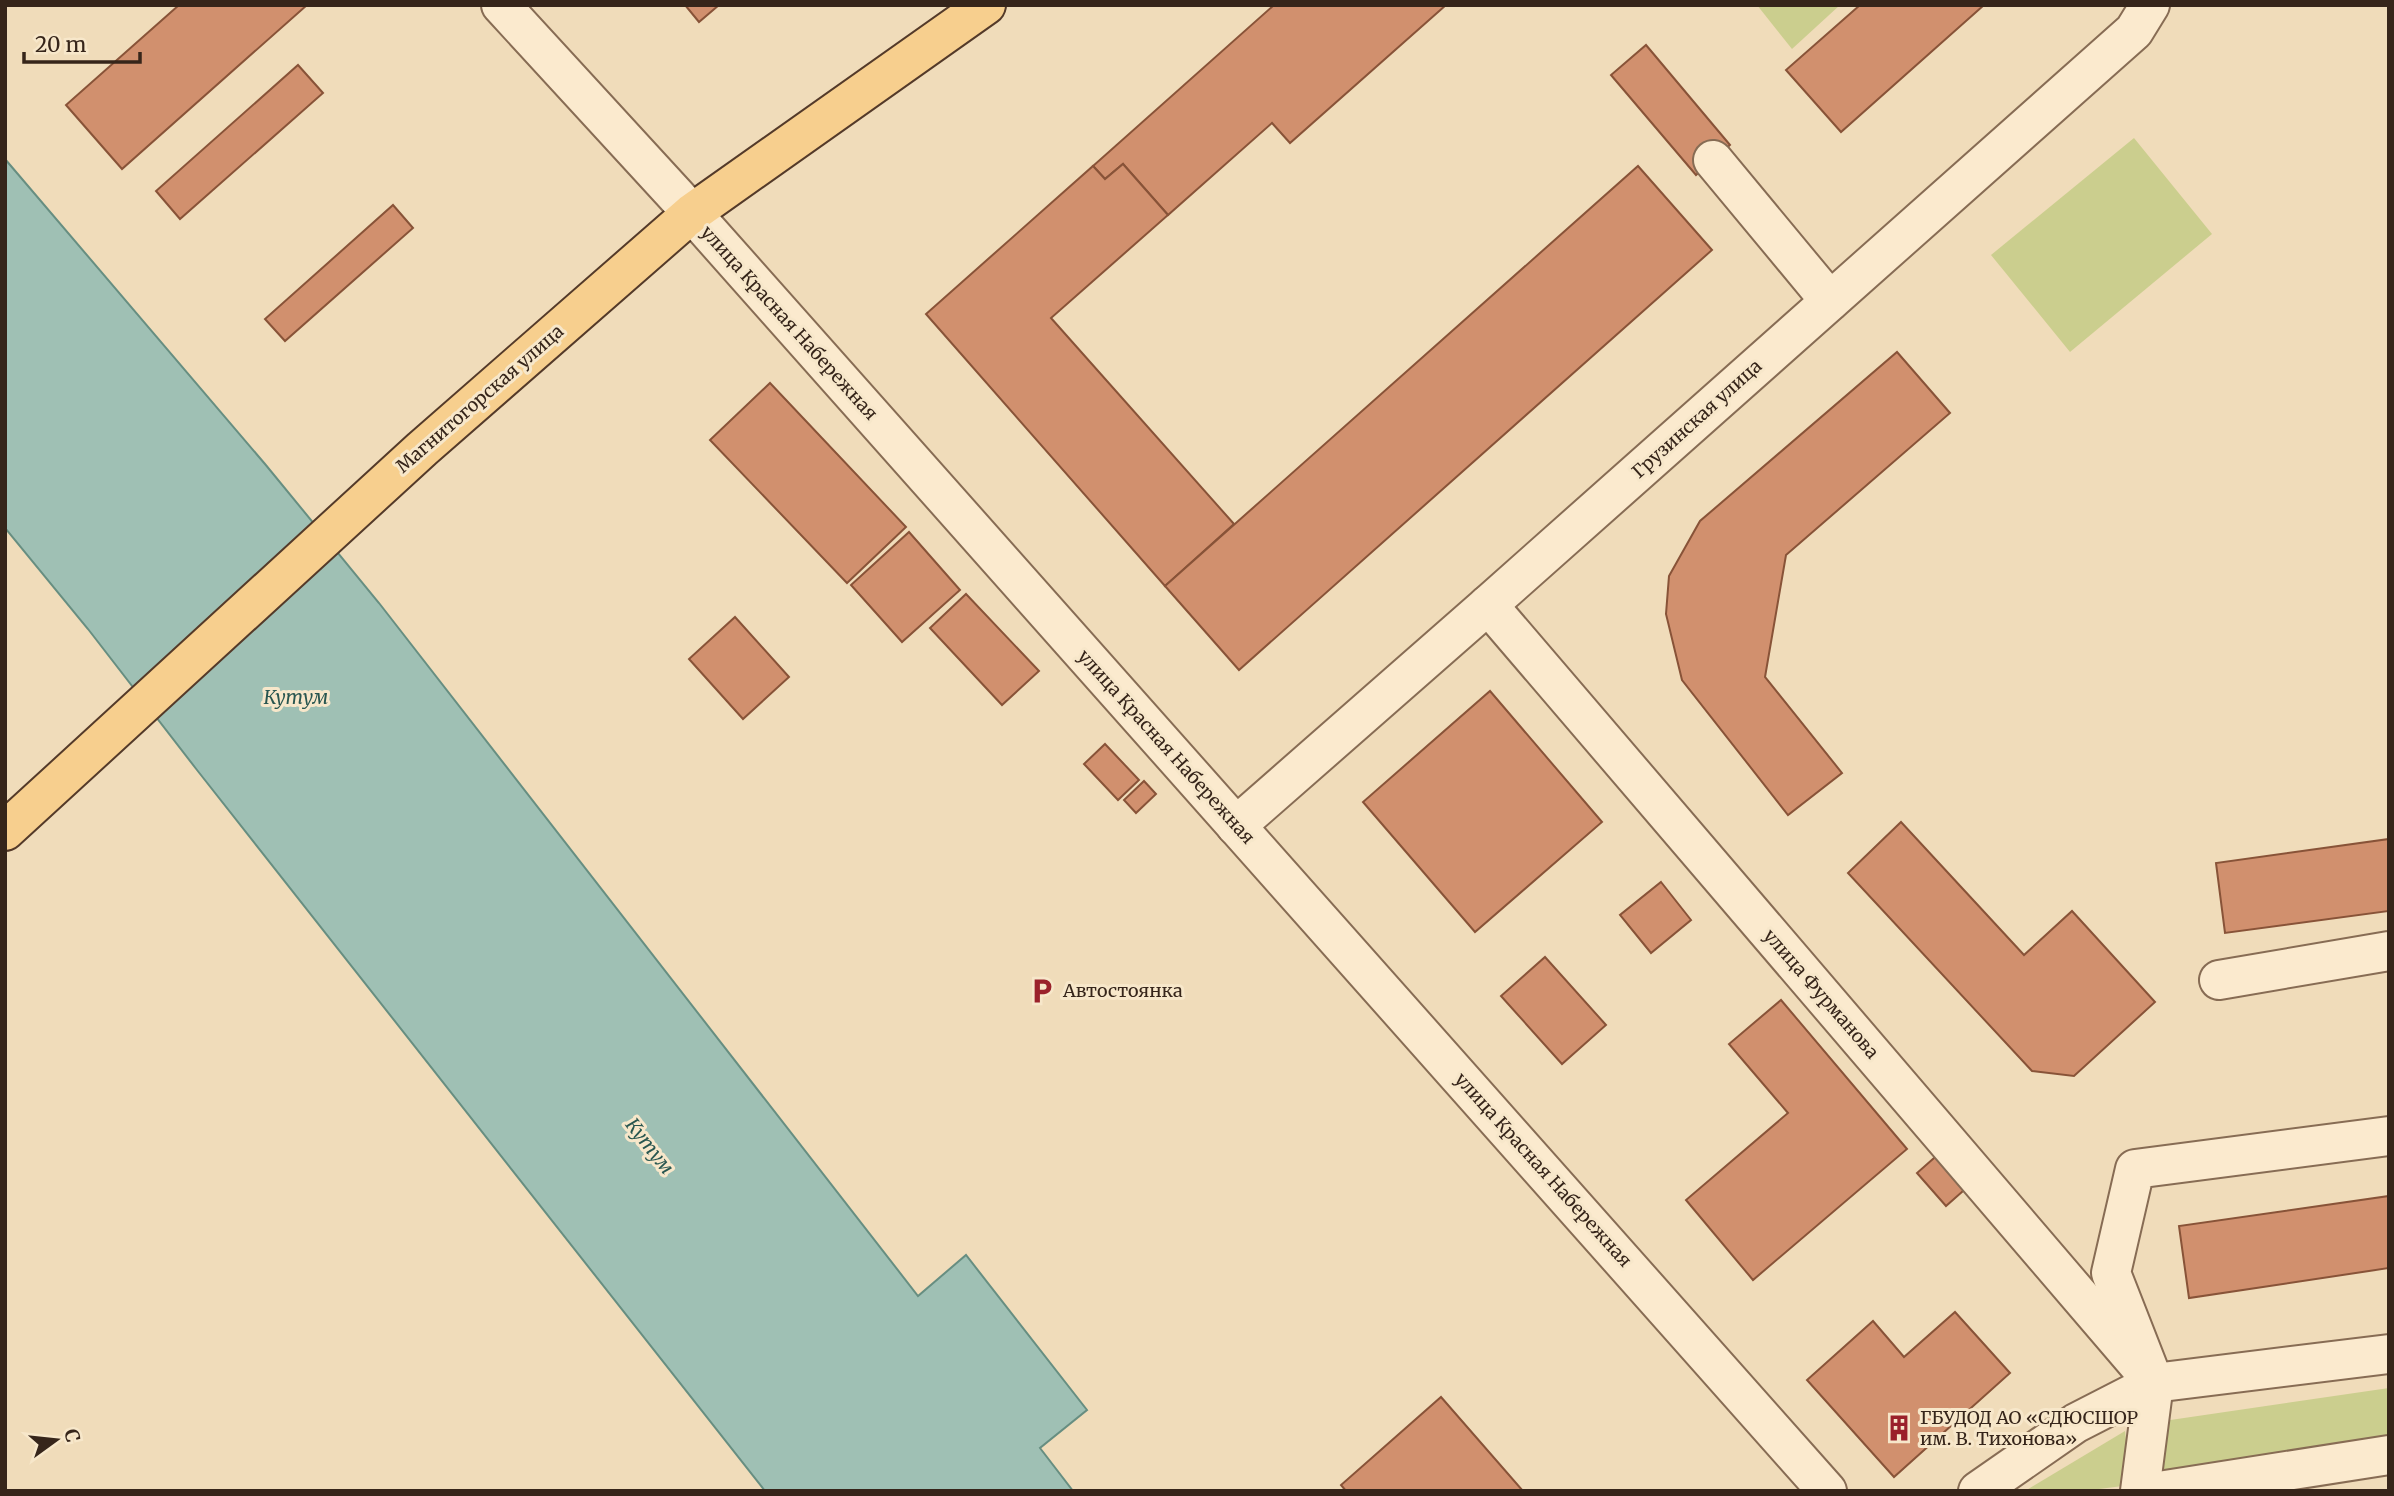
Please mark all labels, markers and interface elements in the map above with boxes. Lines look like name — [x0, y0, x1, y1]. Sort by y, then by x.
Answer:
scale bar — [24, 21, 140, 65]
text: 20 m — [35, 31, 87, 58]
street label: улица Красная Набережная — [696, 221, 883, 425]
street label: Магнитогорская улица — [391, 319, 568, 478]
street label: Грузинская улица — [1627, 354, 1767, 483]
street label: улица Красная Набережная — [1073, 645, 1260, 849]
water label: Кутум — [264, 685, 328, 709]
street label: улица Фурманова — [1759, 924, 1884, 1063]
parking icon: Автостоянка — [1027, 976, 1057, 1006]
place label: Автостоянка — [1062, 979, 1183, 1002]
street label: улица Красная Набережная — [1450, 1068, 1637, 1272]
water label: Кутум — [621, 1113, 679, 1179]
north arrow — [21, 1405, 91, 1475]
place label: ГБУДОД АО «СДЮСШОР им. В. Тихонова» — [1920, 1406, 2138, 1450]
building icon: ГБУДОД АО «СДЮСШОР им. В. Тихонова» — [1884, 1413, 1914, 1443]
text: С — [59, 1426, 86, 1445]

